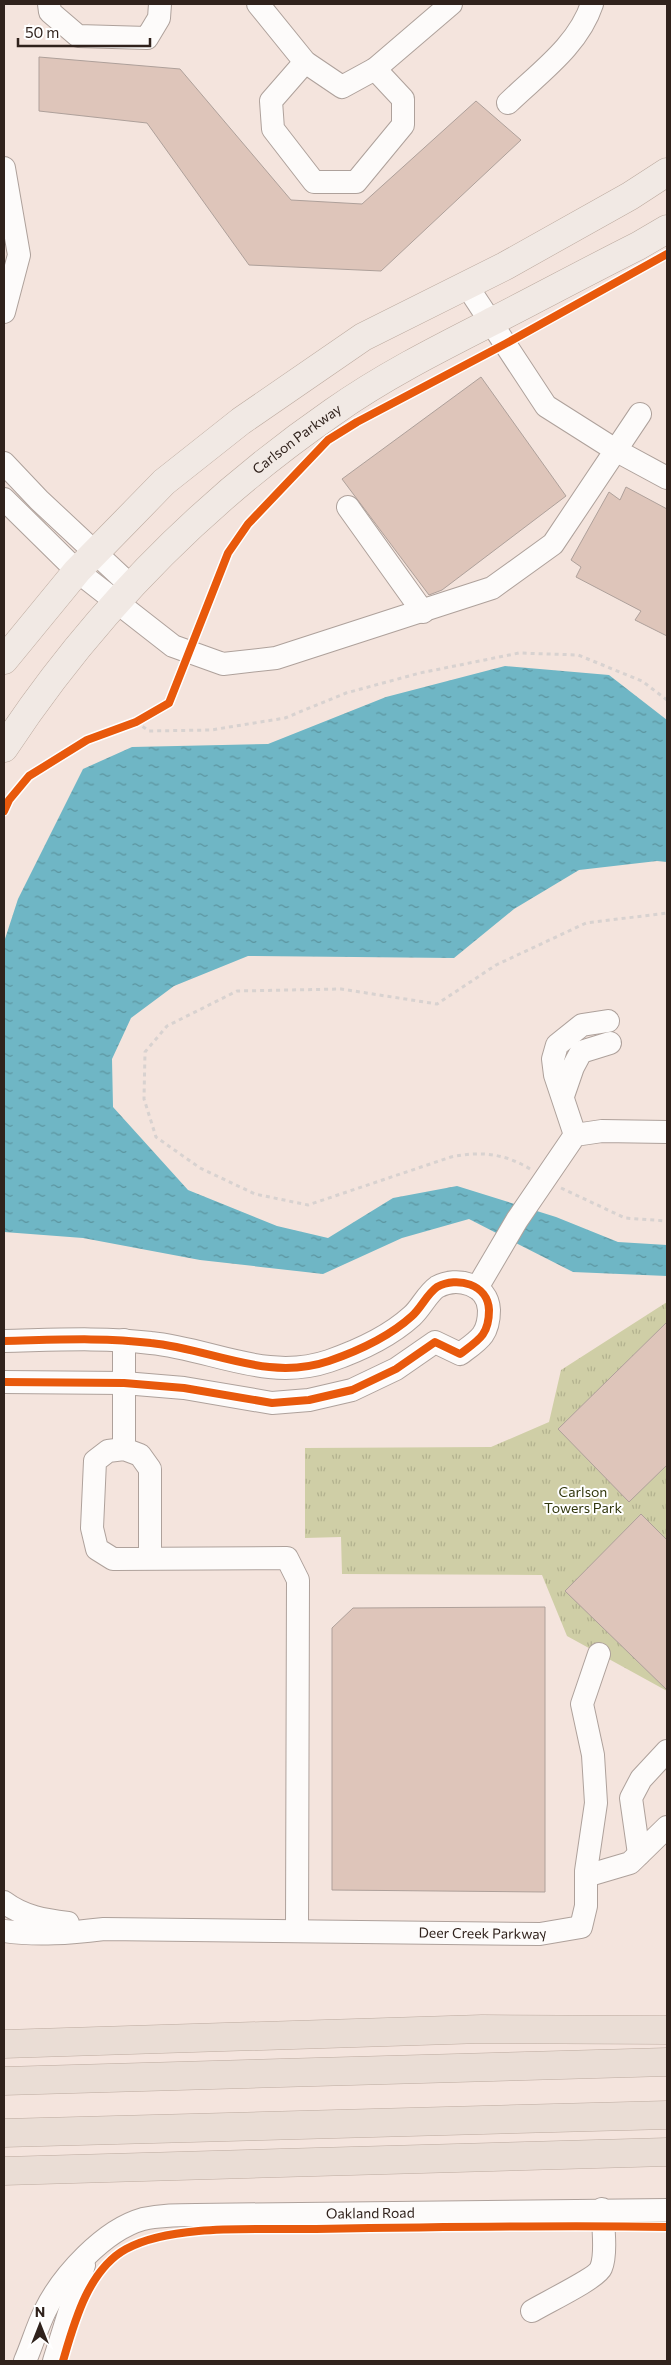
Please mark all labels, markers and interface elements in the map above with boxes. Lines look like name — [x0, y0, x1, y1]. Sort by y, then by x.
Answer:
scale bar — [18, 15, 150, 47]
text: 50 m — [25, 23, 59, 41]
street label: Carlson Parkway — [249, 400, 344, 477]
park label: Carlson Towers Park — [544, 1483, 622, 1516]
street label: Deer Creek Parkway — [418, 1924, 548, 1942]
street label: Oakland Road — [326, 2204, 415, 2222]
north arrow — [15, 2300, 65, 2350]
text: N — [35, 2303, 45, 2320]

